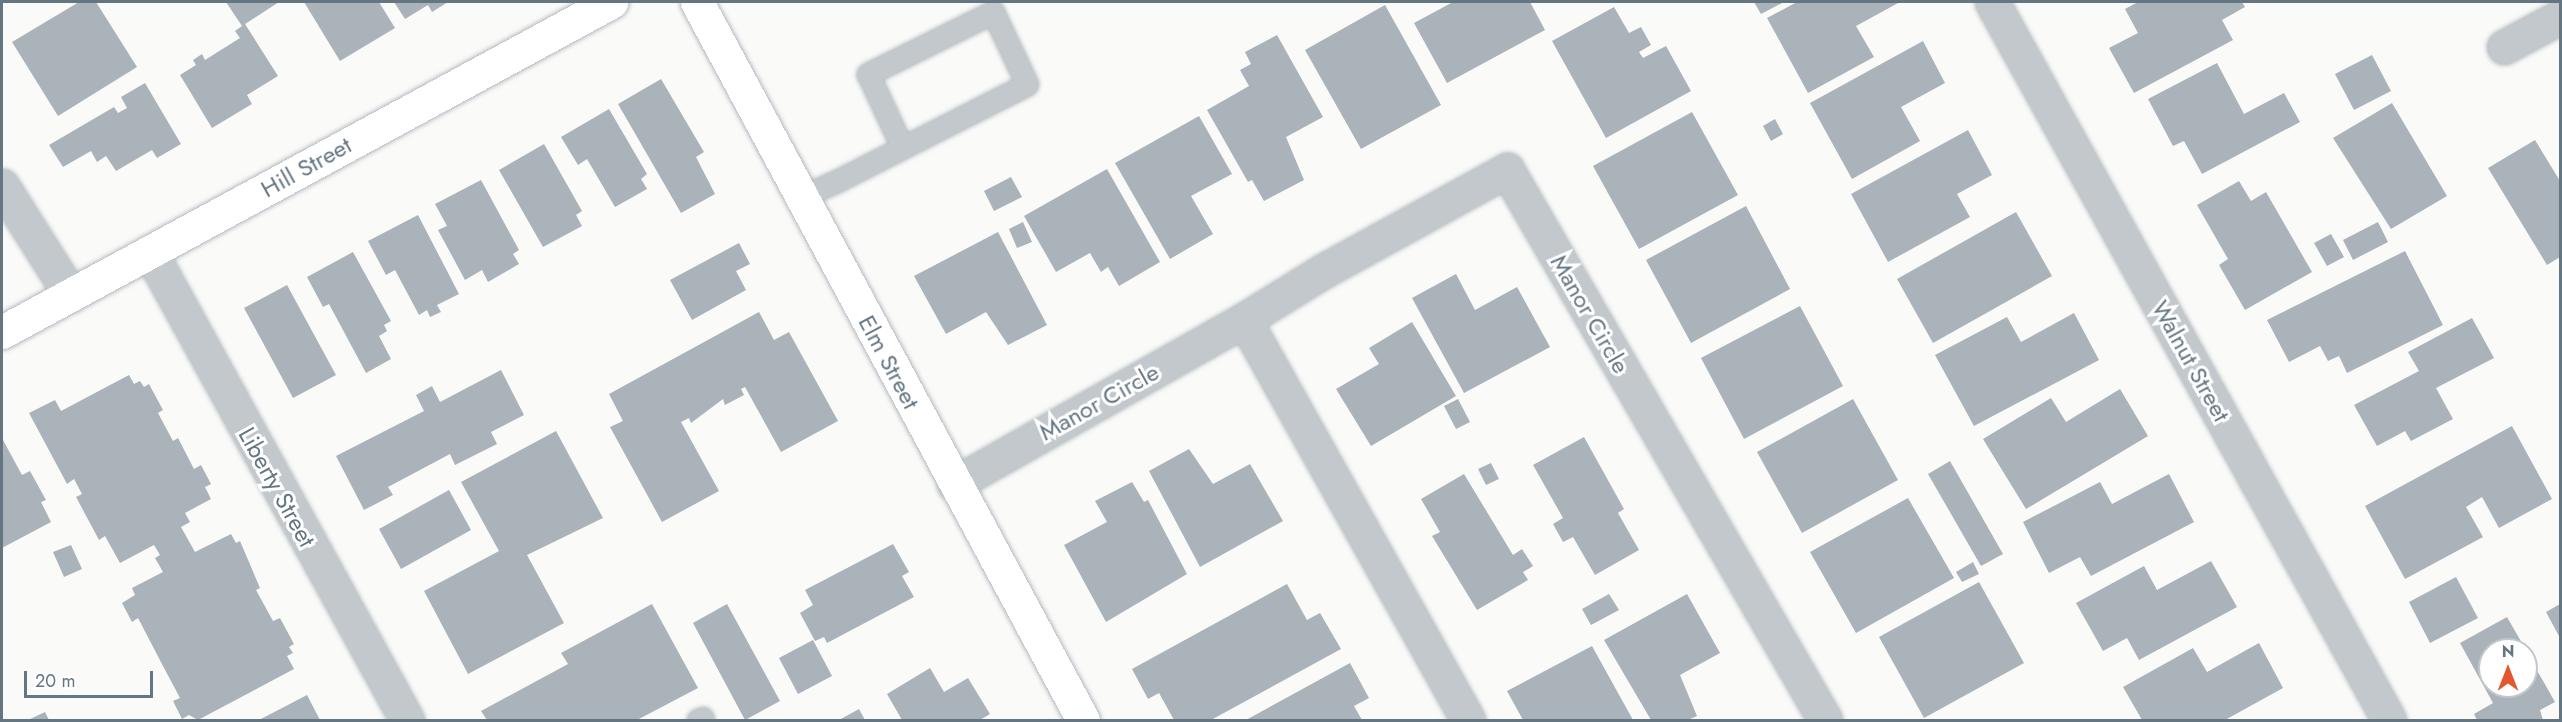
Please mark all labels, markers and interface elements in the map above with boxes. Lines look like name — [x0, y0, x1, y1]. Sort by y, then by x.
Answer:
street label: Hill Street — [256, 130, 356, 204]
street label: Manor Circle — [1545, 250, 1635, 378]
street label: Walnut Street — [2146, 295, 2236, 427]
street label: Elm Street — [852, 310, 926, 414]
street label: Manor Circle — [1034, 357, 1164, 447]
street label: Liberty Street — [232, 422, 322, 552]
north arrow — [2478, 638, 2538, 698]
text: N — [2502, 640, 2514, 663]
scale bar — [27, 659, 156, 697]
text: 20 m — [35, 668, 75, 694]

